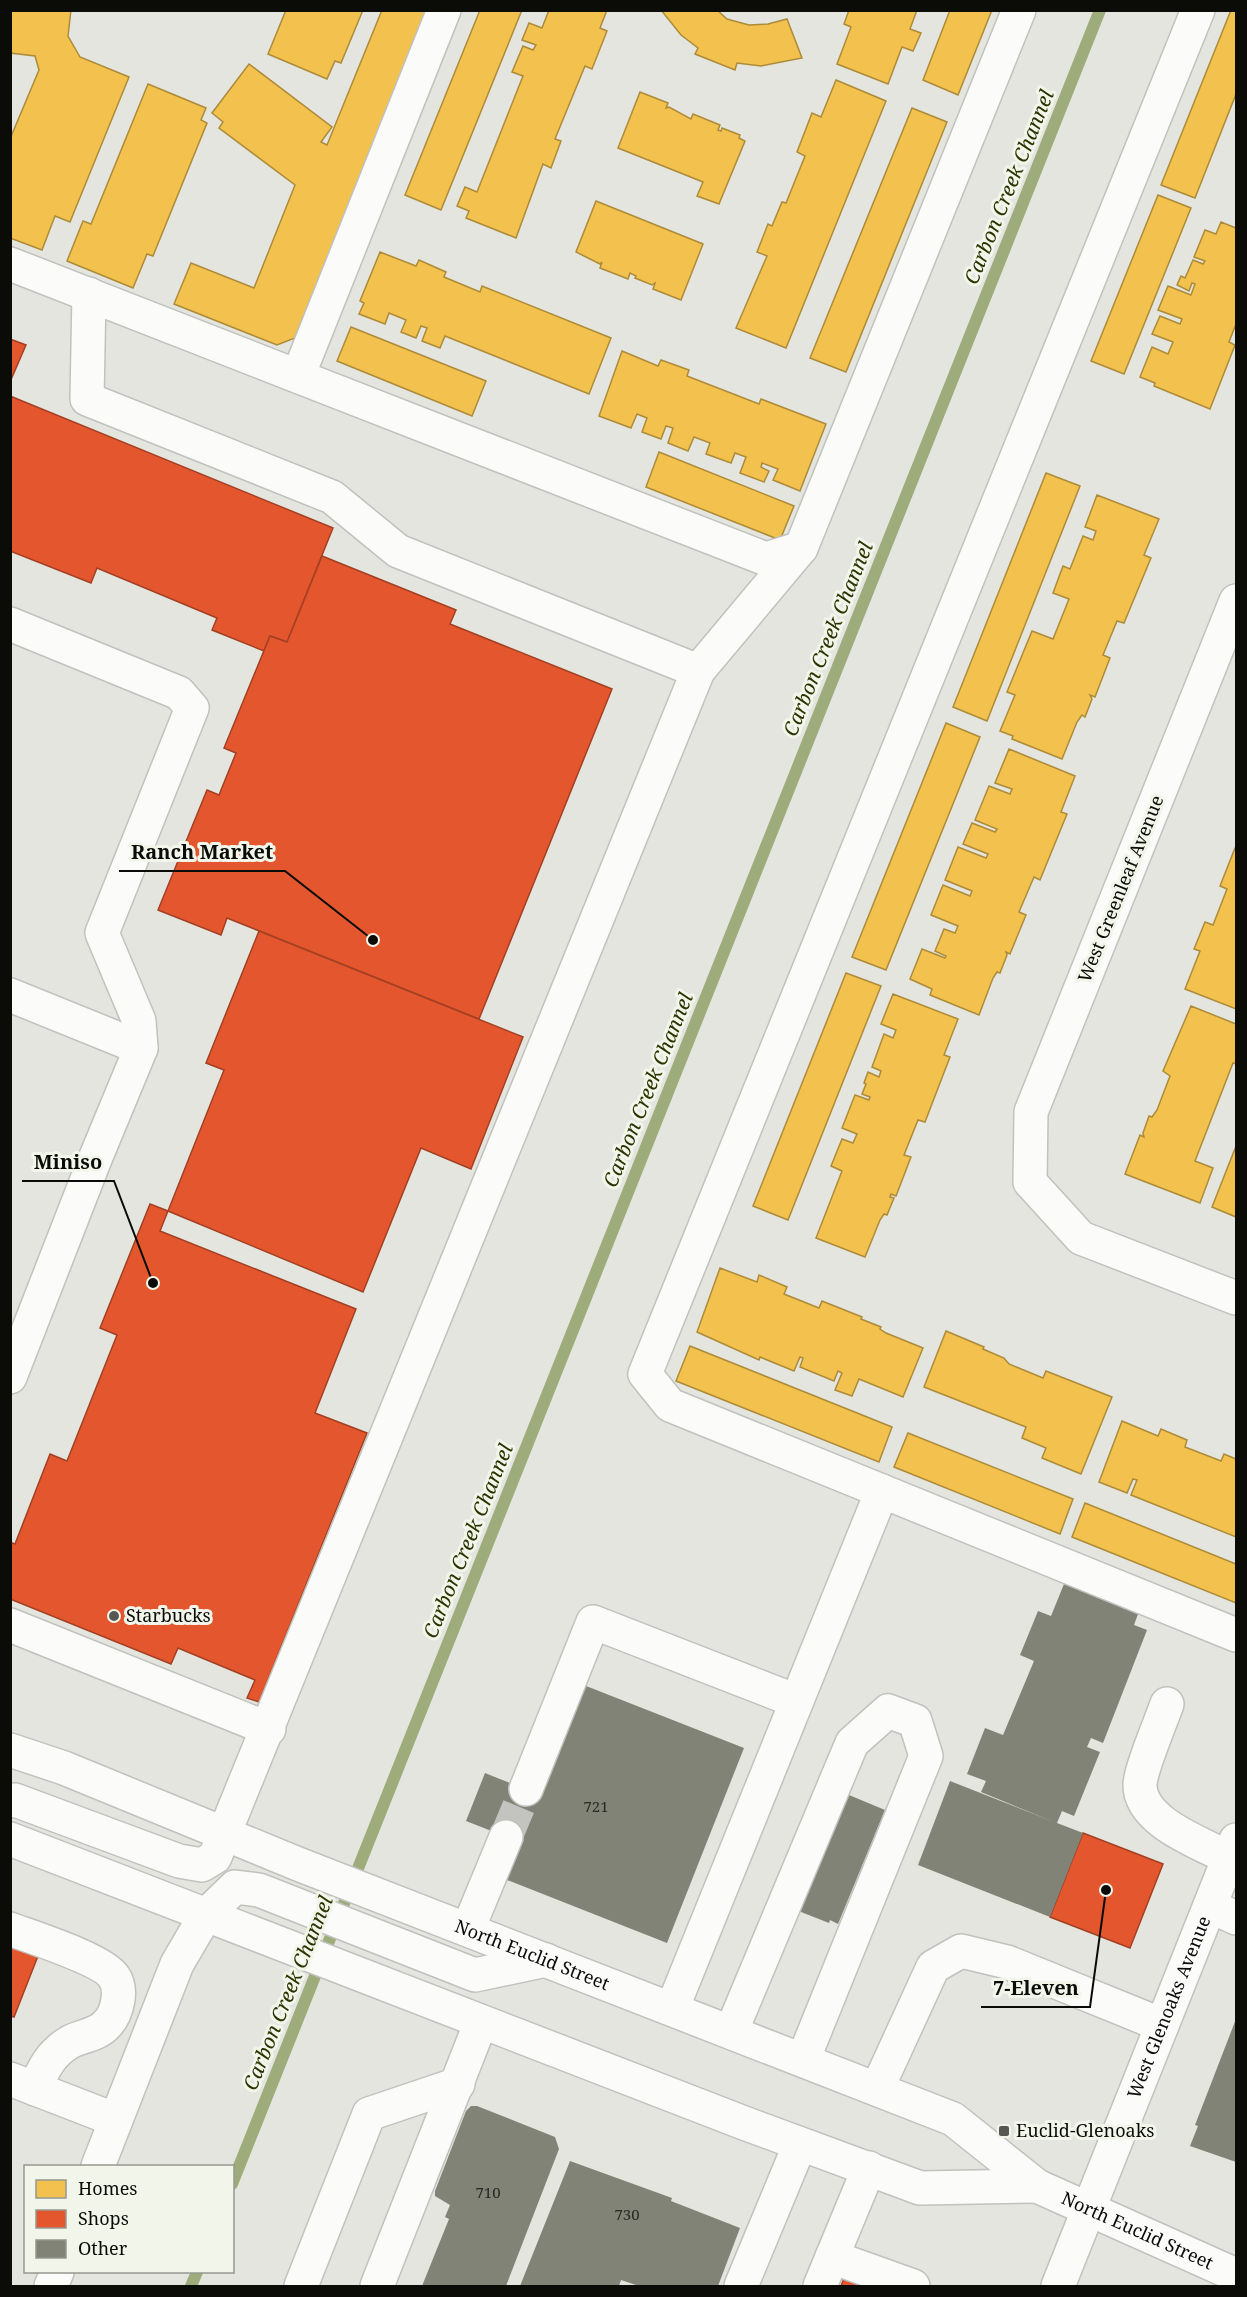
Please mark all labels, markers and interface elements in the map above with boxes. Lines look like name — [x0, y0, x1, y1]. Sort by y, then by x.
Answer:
water label: Carbon Creek Channel — [957, 86, 1060, 288]
water label: Carbon Creek Channel — [776, 538, 879, 740]
street label: West Greenleaf Avenue — [1072, 792, 1169, 986]
callout: Ranch Market — [119, 833, 285, 871]
text: Ranch Market — [131, 838, 273, 865]
water label: Carbon Creek Channel — [596, 989, 699, 1191]
callout: Miniso — [22, 1143, 114, 1181]
text: Miniso — [34, 1148, 102, 1175]
water label: Carbon Creek Channel — [416, 1440, 519, 1642]
place label: Starbucks — [126, 1603, 211, 1627]
marker: Starbucks — [107, 1609, 121, 1623]
house number: 721 — [583, 1796, 609, 1816]
water label: Carbon Creek Channel — [236, 1892, 339, 2094]
street label: West Glenoaks Avenue — [1121, 1912, 1215, 2102]
street label: North Euclid Street — [452, 1913, 613, 1995]
callout: 7-Eleven — [981, 1969, 1090, 2007]
text: 7-Eleven — [993, 1974, 1079, 2001]
place label: Euclid-Glenoaks — [1016, 2118, 1154, 2142]
marker: Euclid-Glenoaks — [997, 2124, 1011, 2138]
legend — [24, 2165, 234, 2273]
text: Homes — [78, 2176, 137, 2200]
house number: 710 — [475, 2182, 501, 2202]
street label: North Euclid Street — [1058, 2185, 1217, 2274]
house number: 730 — [614, 2204, 640, 2224]
text: Shops — [78, 2206, 129, 2230]
text: Other — [78, 2236, 128, 2260]

